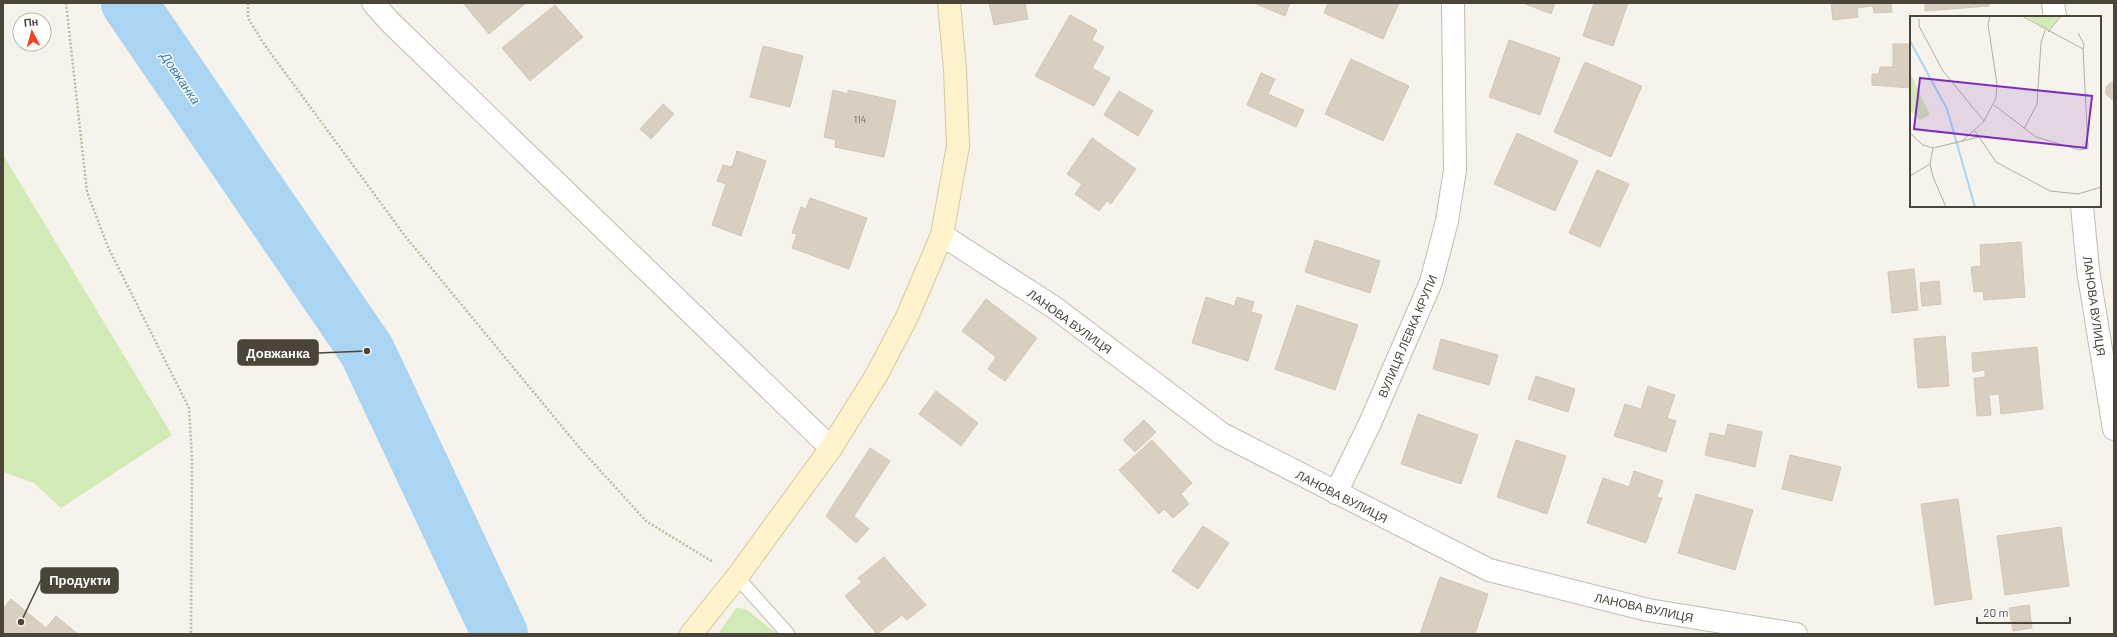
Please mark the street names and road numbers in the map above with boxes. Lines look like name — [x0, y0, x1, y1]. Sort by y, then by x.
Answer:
street label: ЛАНОВА ВУЛИЦЯ — [2080, 255, 2109, 357]
street label: ВУЛИЦЯ ЛЕВКА КРУПИ — [1375, 272, 1440, 400]
street label: ЛАНОВА ВУЛИЦЯ — [1025, 286, 1115, 357]
street label: ЛАНОВА ВУЛИЦЯ — [1293, 467, 1390, 526]
street label: ЛАНОВА ВУЛИЦЯ — [1593, 590, 1695, 625]

